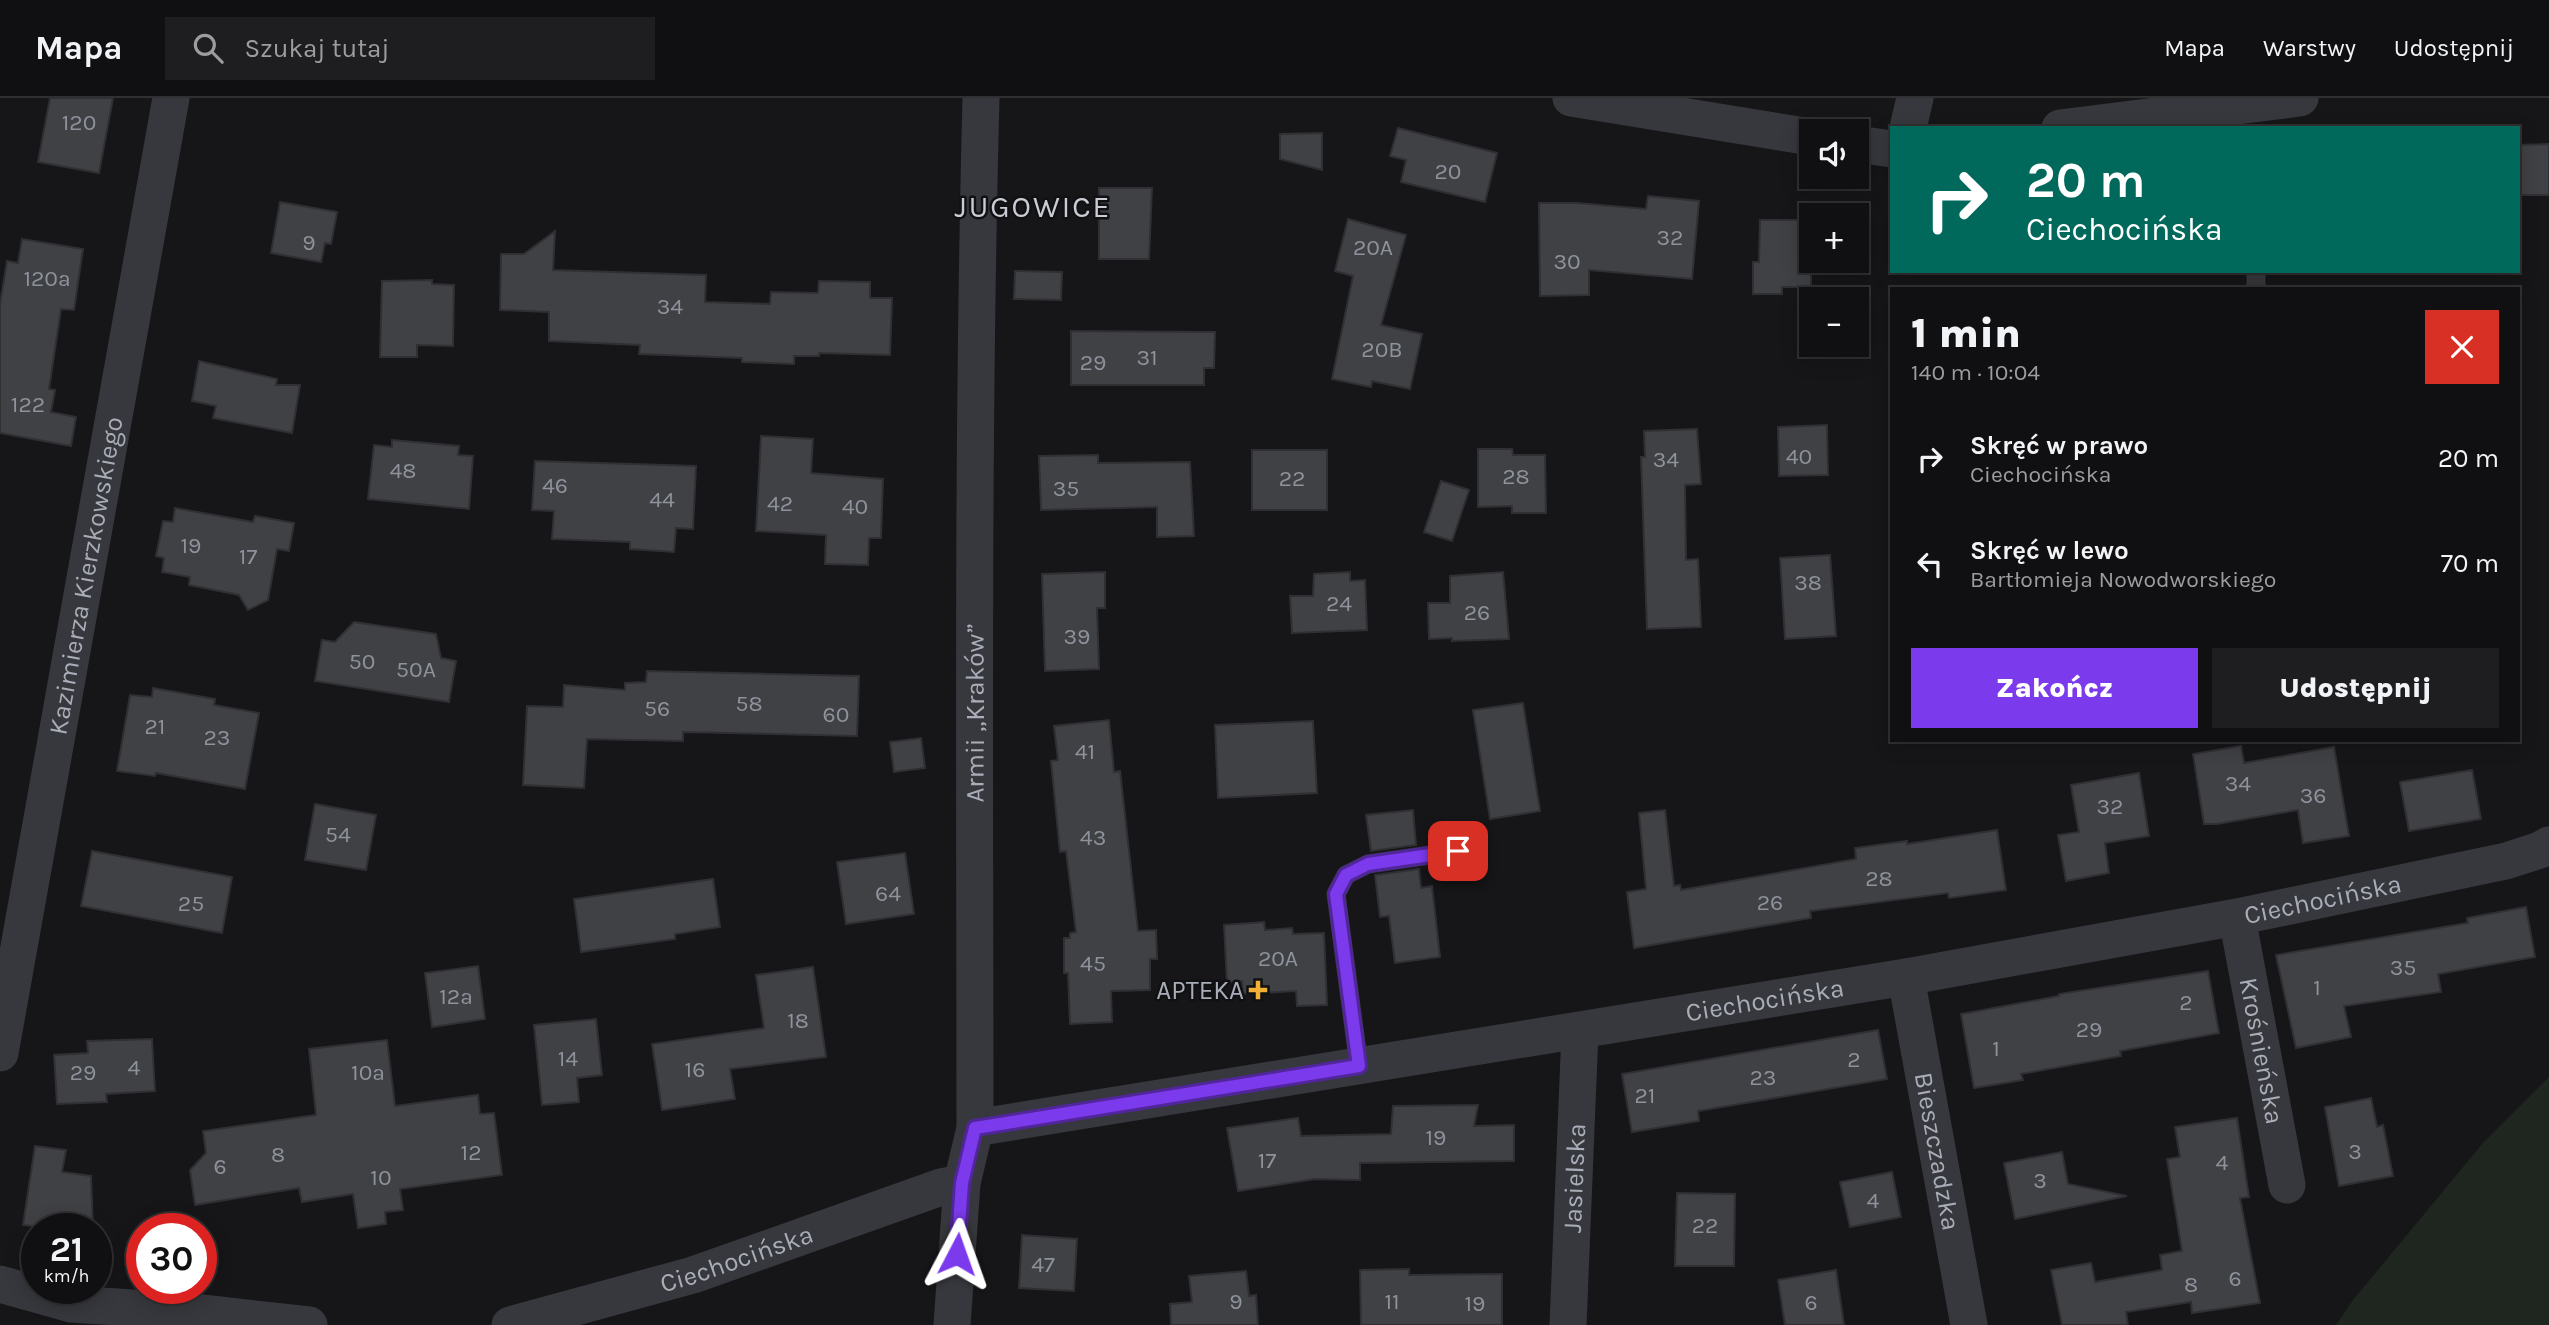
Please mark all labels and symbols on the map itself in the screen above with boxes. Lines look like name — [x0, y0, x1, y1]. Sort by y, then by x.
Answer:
house number: 120 — [62, 109, 96, 136]
house number: 20 — [1435, 158, 1461, 185]
district label: JUGOWICE — [955, 189, 1111, 225]
house number: 32 — [1657, 224, 1683, 251]
house number: 9 — [302, 229, 316, 256]
house number: 20A — [1353, 234, 1393, 261]
house number: 30 — [1553, 248, 1581, 275]
house number: 120a — [23, 265, 71, 292]
house number: 34 — [657, 293, 683, 320]
house number: 20B — [1361, 336, 1403, 363]
house number: 31 — [1136, 344, 1158, 371]
house number: 29 — [1080, 349, 1106, 376]
house number: 122 — [11, 391, 45, 418]
street label: Kazimierza Kierzkowskiego — [42, 414, 130, 737]
house number: 40 — [1786, 443, 1812, 470]
house number: 34 — [1653, 446, 1679, 473]
house number: 48 — [390, 457, 416, 484]
house number: 28 — [1502, 463, 1530, 490]
house number: 22 — [1279, 465, 1305, 492]
house number: 46 — [542, 472, 568, 499]
house number: 35 — [1053, 475, 1079, 502]
house number: 44 — [649, 486, 675, 513]
house number: 42 — [767, 490, 793, 517]
house number: 40 — [842, 493, 868, 520]
house number: 19 — [181, 532, 201, 559]
house number: 17 — [239, 543, 257, 570]
house number: 38 — [1794, 569, 1822, 596]
house number: 24 — [1326, 590, 1352, 617]
house number: 26 — [1464, 599, 1490, 626]
street label: Armii „Kraków” — [960, 623, 991, 803]
house number: 39 — [1064, 623, 1090, 650]
house number: 50 — [349, 648, 375, 675]
house number: 50A — [396, 656, 436, 683]
house number: 58 — [735, 690, 763, 717]
house number: 56 — [644, 695, 670, 722]
house number: 60 — [823, 701, 849, 728]
house number: 21 — [145, 713, 165, 740]
house number: 23 — [204, 724, 230, 751]
house number: 41 — [1075, 738, 1095, 765]
house number: 34 — [2225, 770, 2251, 797]
house number: 36 — [2300, 782, 2326, 809]
house number: 32 — [2097, 793, 2123, 820]
house number: 54 — [325, 821, 351, 848]
pin — [1428, 821, 1488, 881]
house number: 43 — [1080, 824, 1106, 851]
house number: 28 — [1865, 865, 1893, 892]
street label: Ciechocińska — [2241, 868, 2404, 931]
house number: 64 — [875, 880, 901, 907]
house number: 26 — [1757, 889, 1783, 916]
house number: 25 — [178, 890, 204, 917]
house number: 20A — [1258, 945, 1298, 972]
house number: 45 — [1080, 950, 1106, 977]
house number: 35 — [2390, 954, 2416, 981]
street label: Ciechocińska — [1683, 972, 1846, 1029]
house number: 1 — [2313, 974, 2321, 1001]
place label: APTEKA — [1156, 975, 1244, 1006]
street label: Krośnieńska — [2233, 975, 2290, 1127]
marker: APTEKA — [1250, 982, 1266, 998]
house number: 12a — [439, 983, 473, 1010]
house number: 2 — [2179, 989, 2193, 1016]
house number: 18 — [787, 1007, 809, 1034]
house number: 29 — [2076, 1016, 2102, 1043]
house number: 1 — [1992, 1035, 2000, 1062]
house number: 14 — [558, 1045, 578, 1072]
house number: 2 — [1847, 1046, 1861, 1073]
house number: 4 — [128, 1054, 141, 1081]
house number: 16 — [685, 1056, 705, 1083]
house number: 29 — [70, 1059, 96, 1086]
house number: 10a — [351, 1059, 385, 1086]
house number: 23 — [1750, 1064, 1776, 1091]
street label: Bieszczadzka — [1908, 1070, 1967, 1233]
house number: 21 — [1635, 1082, 1655, 1109]
street label: Jasielska — [1557, 1123, 1592, 1234]
house number: 19 — [1426, 1124, 1446, 1151]
house number: 3 — [2348, 1138, 2362, 1165]
house number: 12 — [461, 1139, 481, 1166]
house number: 8 — [271, 1141, 285, 1168]
house number: 17 — [1258, 1147, 1276, 1174]
house number: 4 — [2216, 1149, 2229, 1176]
house number: 6 — [213, 1153, 227, 1180]
house number: 10 — [370, 1164, 392, 1191]
house number: 3 — [2033, 1167, 2047, 1194]
house number: 4 — [1867, 1187, 1880, 1214]
house number: 22 — [1692, 1212, 1718, 1239]
speed limit sign: 30 — [126, 1213, 217, 1304]
position arrow — [920, 1217, 994, 1291]
street label: Ciechocińska — [657, 1219, 817, 1299]
house number: 47 — [1031, 1251, 1055, 1278]
house number: 6 — [2228, 1265, 2242, 1292]
house number: 8 — [2184, 1271, 2198, 1298]
house number: 9 — [1229, 1288, 1243, 1315]
house number: 11 — [1384, 1288, 1400, 1315]
house number: 6 — [1804, 1289, 1818, 1316]
house number: 19 — [1465, 1290, 1485, 1317]

